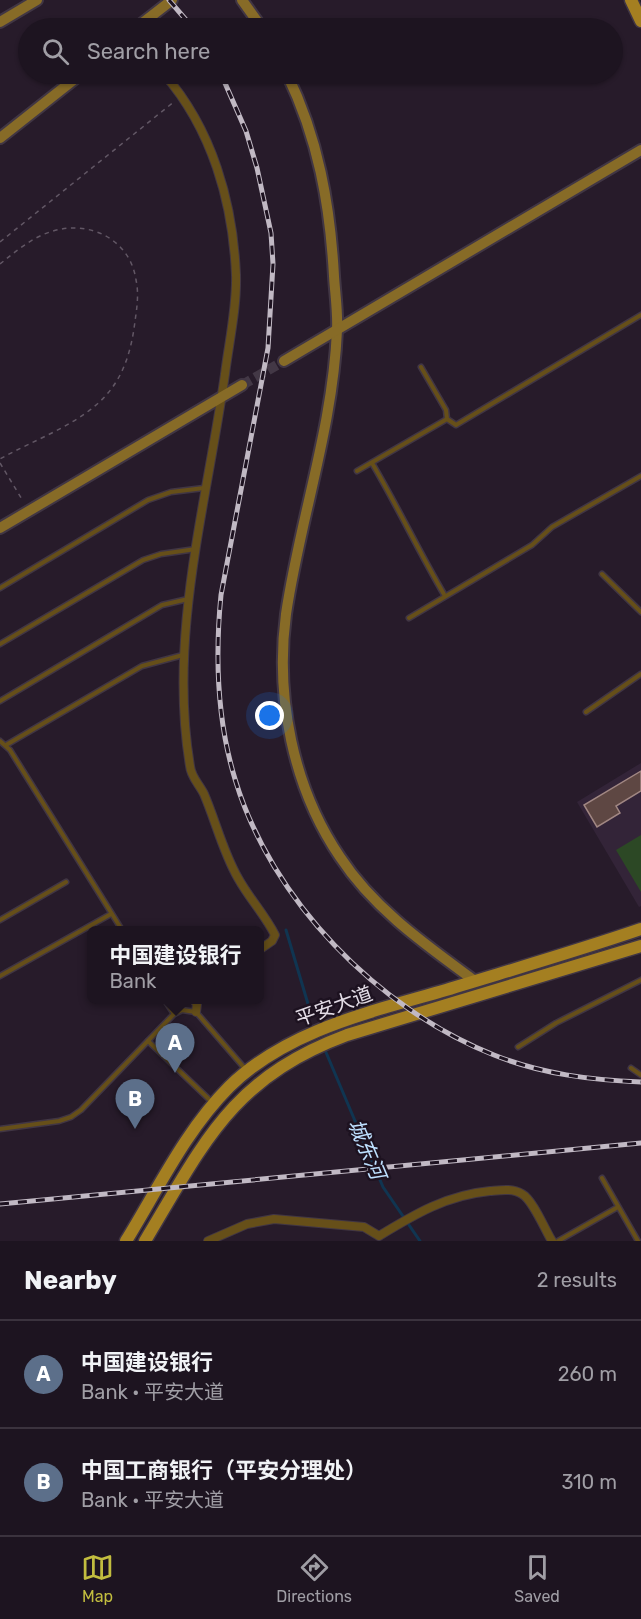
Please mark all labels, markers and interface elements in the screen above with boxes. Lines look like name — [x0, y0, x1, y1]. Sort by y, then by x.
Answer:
search box — [18, 18, 623, 84]
icon: search — [39, 35, 72, 68]
text: Search here — [87, 38, 210, 65]
your location — [255, 701, 284, 730]
popup — [87, 926, 264, 1004]
text: 中国建设银行 — [109, 942, 242, 969]
text: Bank — [109, 969, 156, 993]
street label: 平安大道 — [292, 981, 376, 1031]
pin: A — [156, 1024, 195, 1073]
pin: B — [116, 1080, 154, 1129]
water label: 城东河 — [343, 1115, 392, 1187]
text: Nearby — [24, 1265, 117, 1296]
text: 2 results — [537, 1268, 617, 1292]
text: 中国建设银行 — [81, 1349, 213, 1376]
text: A — [36, 1362, 51, 1386]
text: 260 m — [558, 1362, 617, 1386]
text: Bank · 平安大道 — [81, 1380, 224, 1404]
text: 中国工商银行（平安分理处） — [81, 1457, 367, 1484]
text: B — [36, 1470, 51, 1494]
text: 310 m — [561, 1470, 617, 1494]
text: Bank · 平安大道 — [81, 1488, 224, 1512]
tab: Map — [81, 1551, 114, 1606]
tab: Directions — [276, 1551, 352, 1606]
tab: Saved — [514, 1551, 560, 1606]

